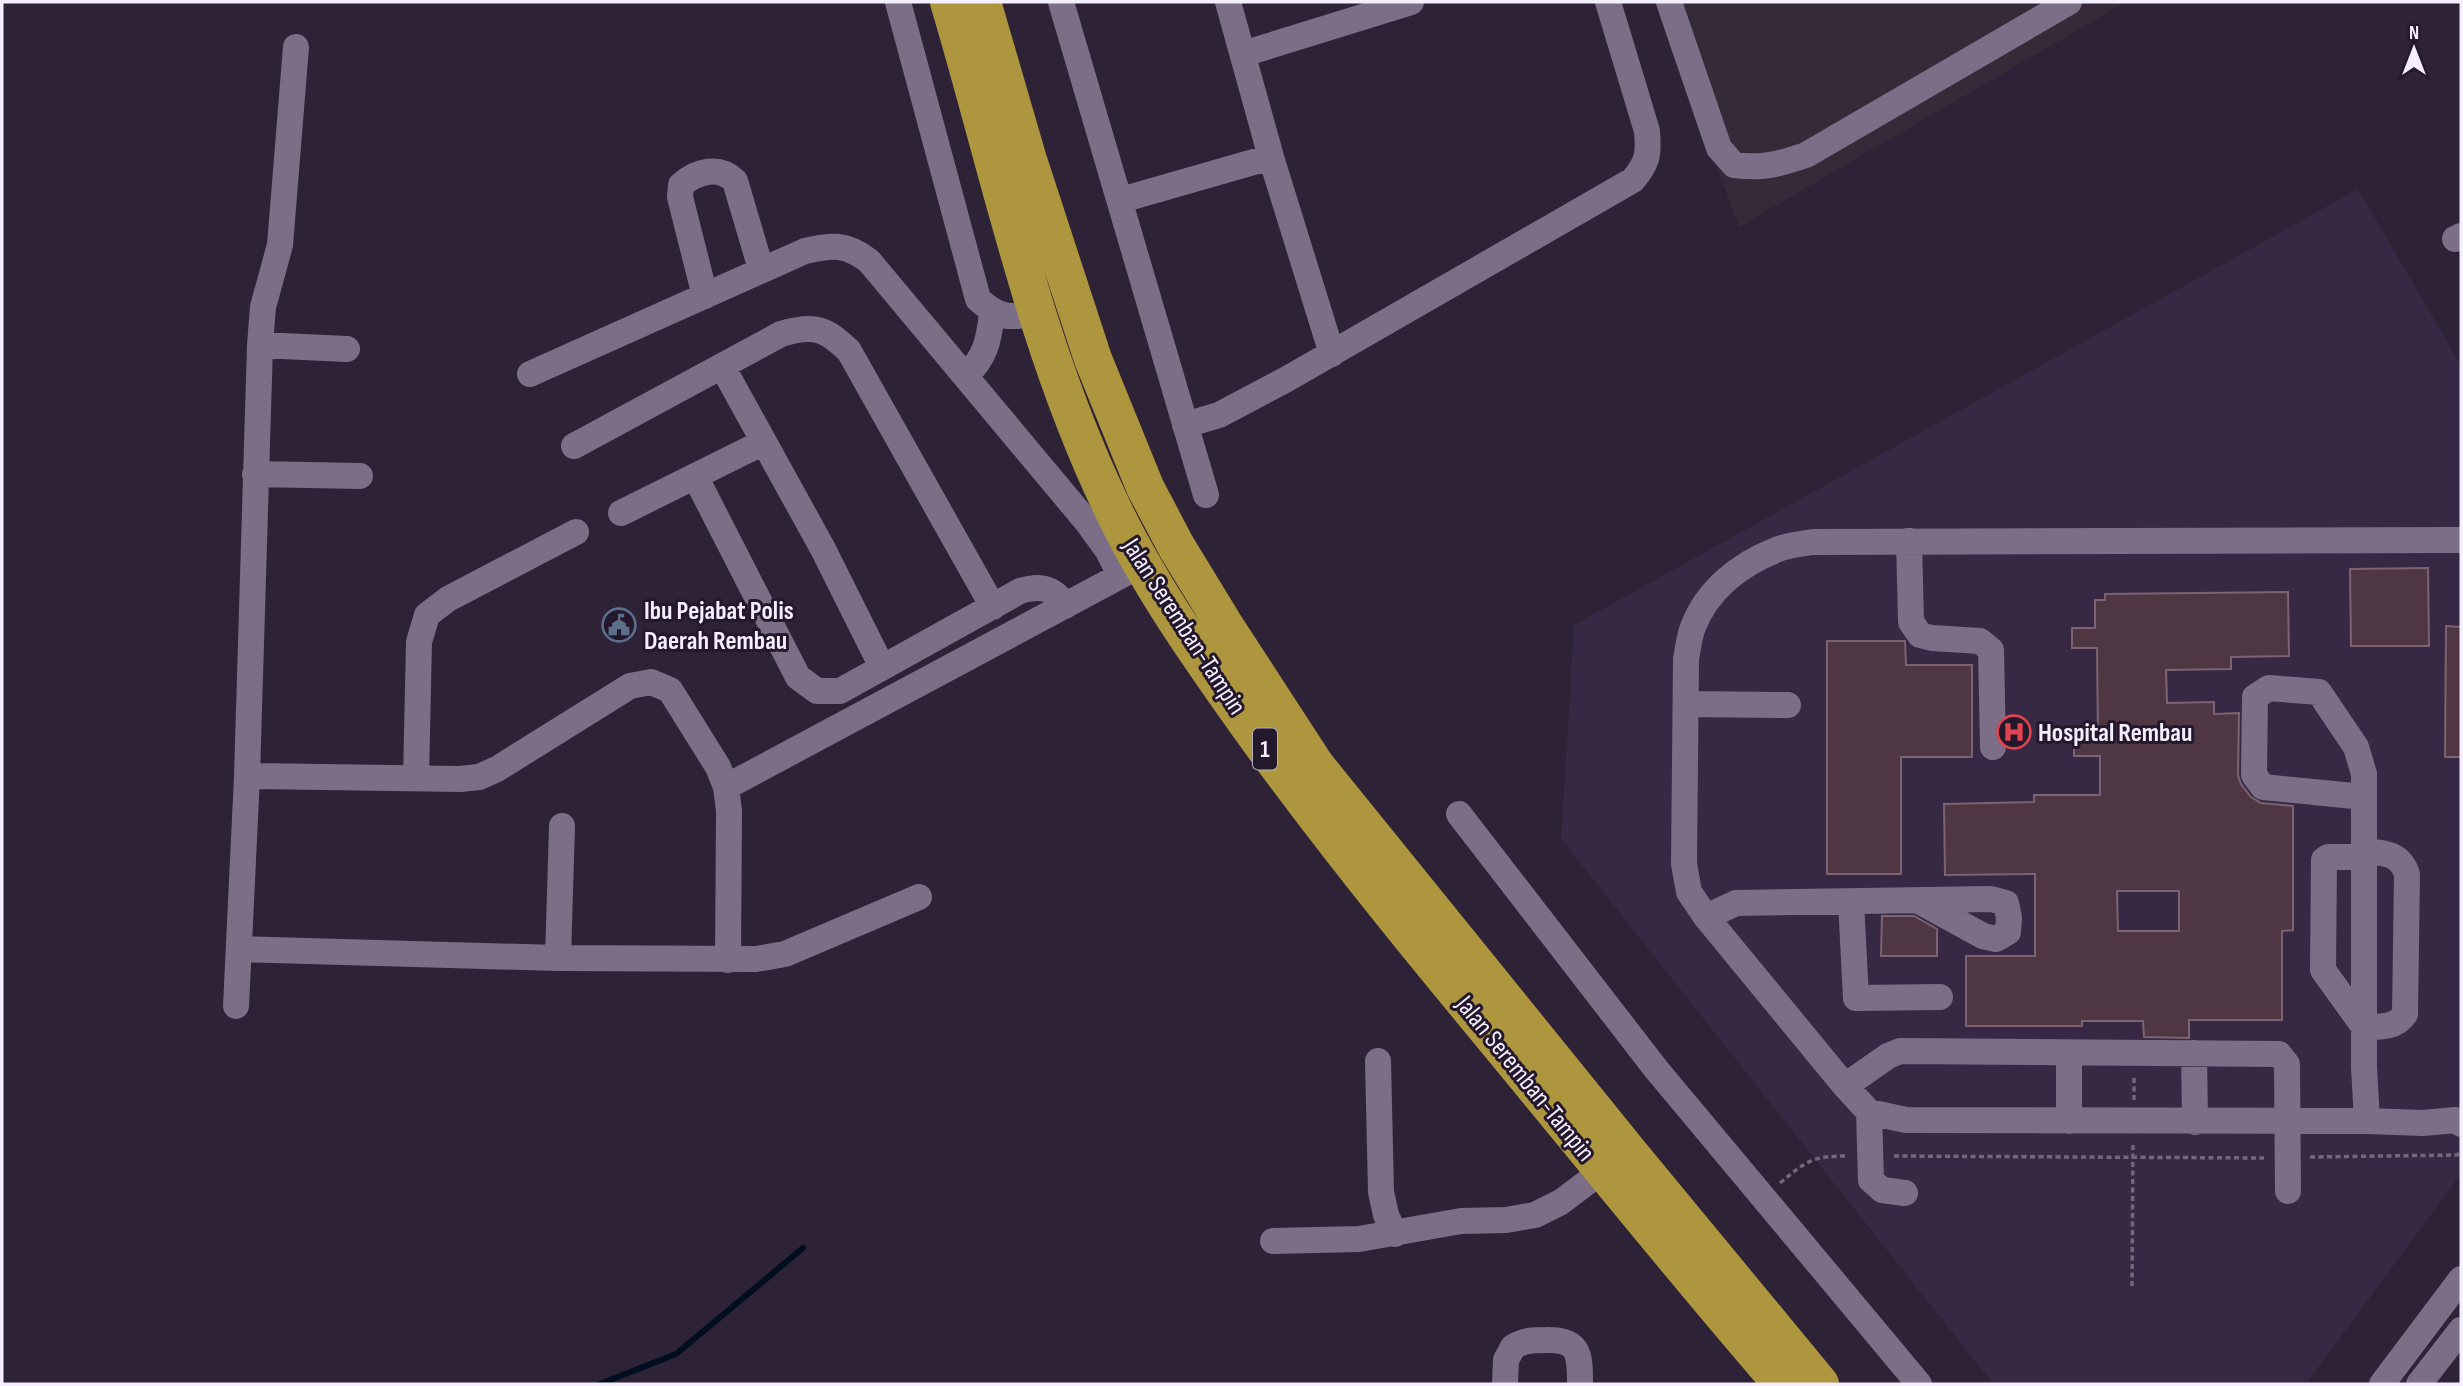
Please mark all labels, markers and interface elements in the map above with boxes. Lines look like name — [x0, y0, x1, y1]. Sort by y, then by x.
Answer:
north arrow — [2379, 14, 2449, 84]
text: N — [2409, 22, 2419, 45]
street label: Jalan Seremban-Tampin — [1115, 532, 1252, 721]
place label: Ibu Pejabat Polis Daerah Rembau — [644, 596, 794, 657]
public building icon: Ibu Pejabat Polis Daerah Rembau — [600, 606, 638, 644]
hospital icon: Hospital Rembau — [1995, 713, 2033, 751]
place label: Hospital Rembau — [2038, 718, 2192, 749]
road number: 1 — [1253, 728, 1277, 770]
street label: Jalan Seremban-Tampin — [1448, 989, 1601, 1168]

